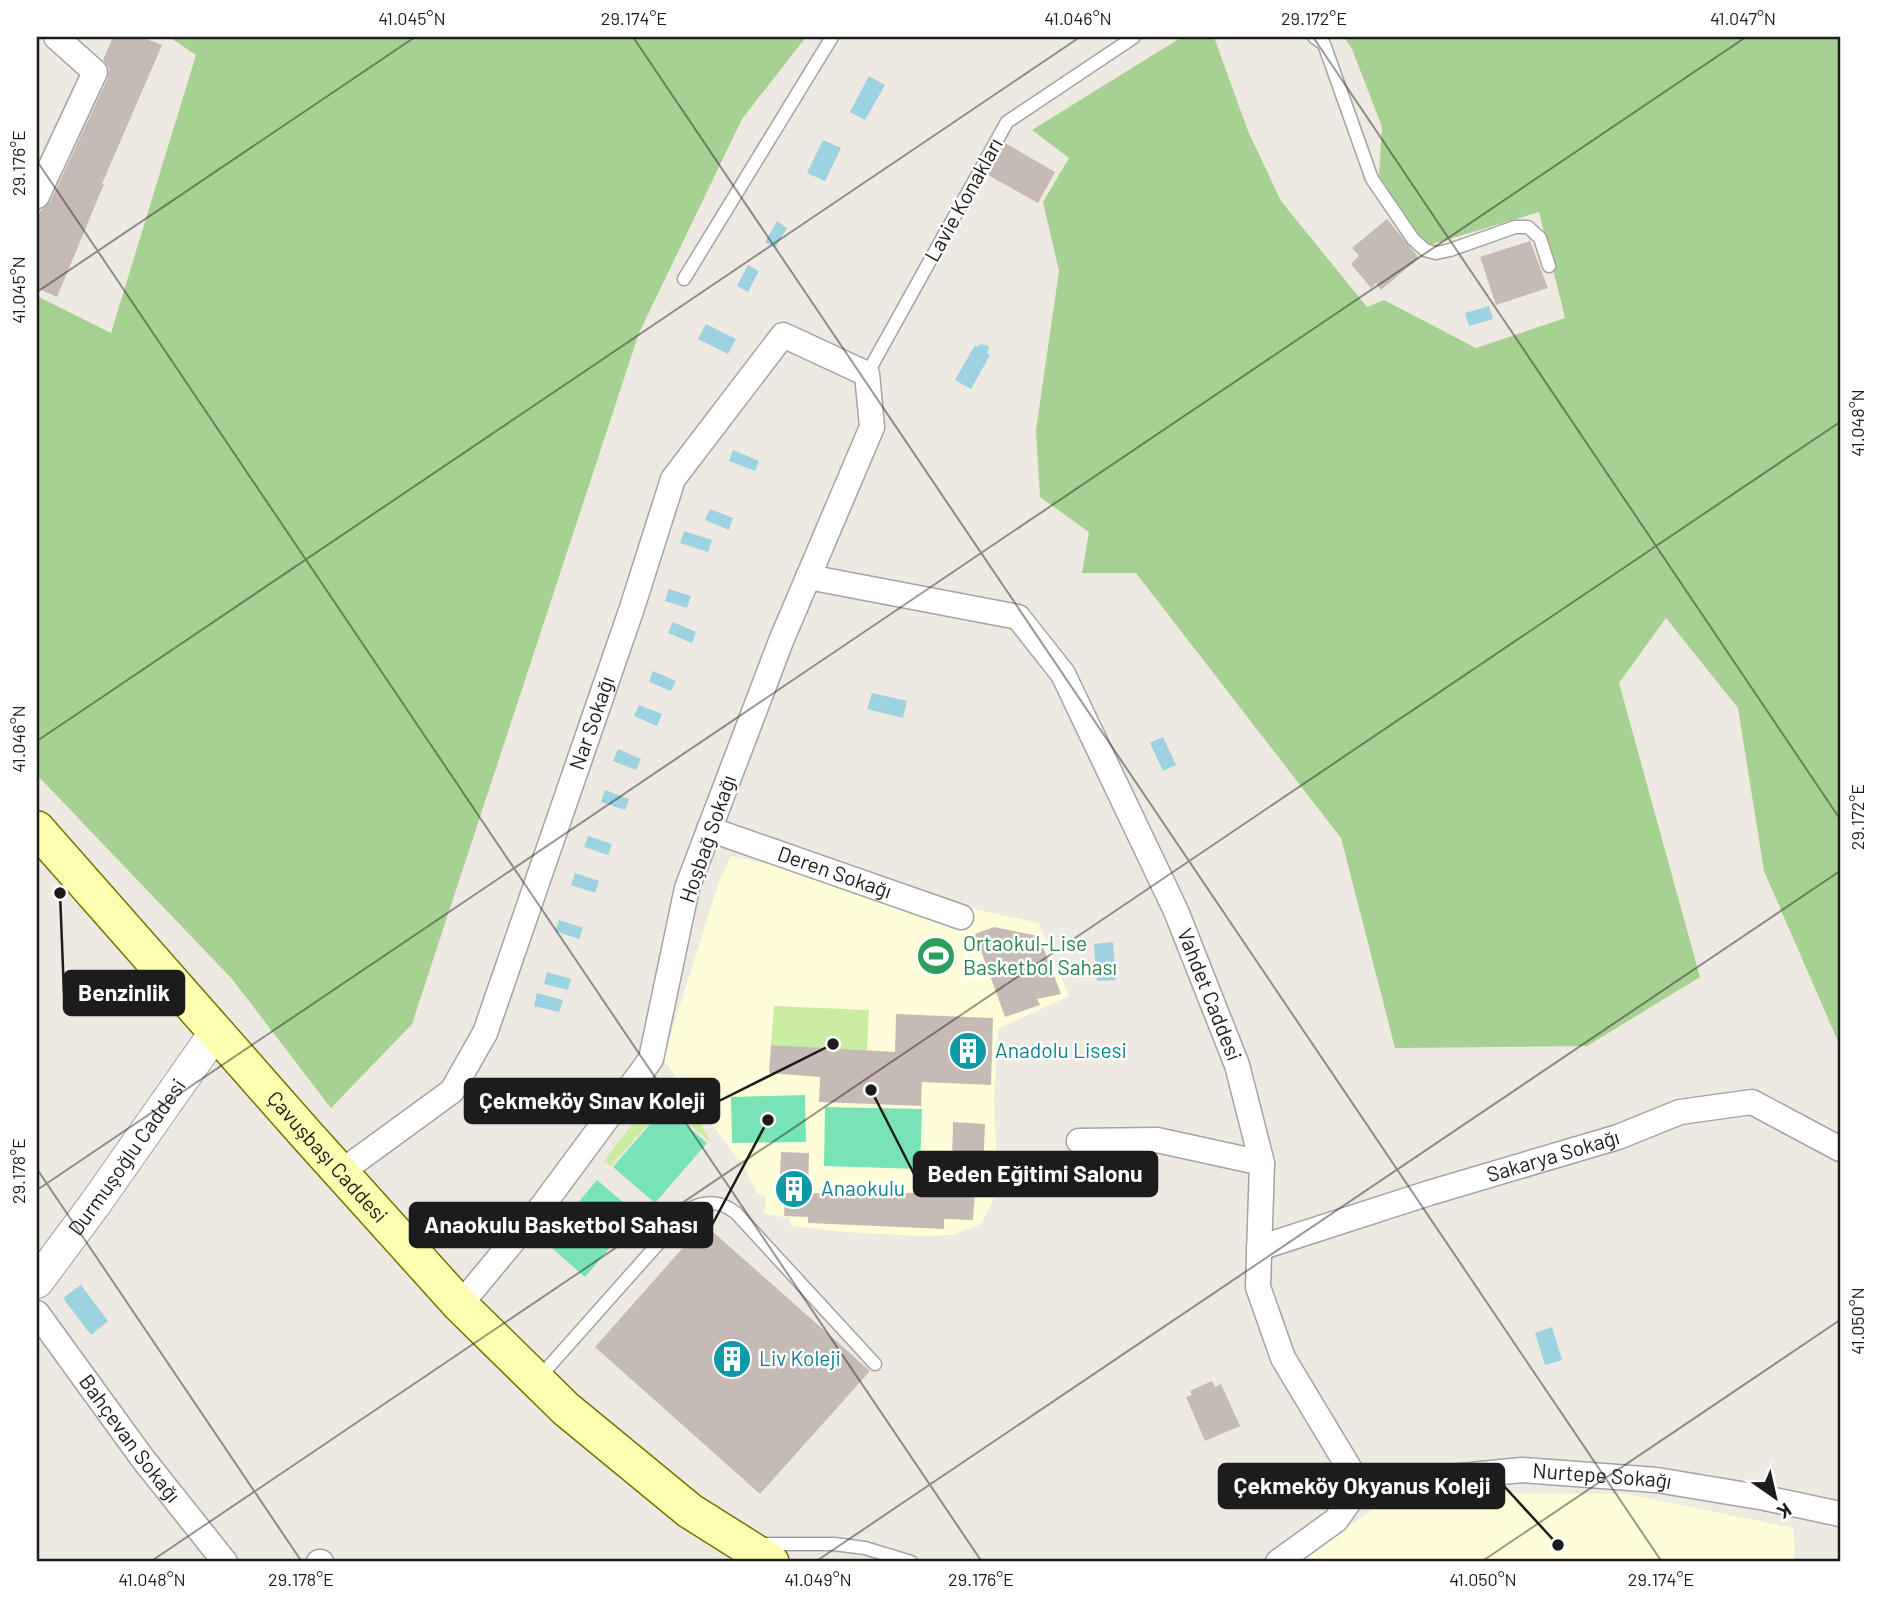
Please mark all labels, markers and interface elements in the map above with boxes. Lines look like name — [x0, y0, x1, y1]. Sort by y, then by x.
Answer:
text: 41.045°N — [378, 7, 446, 29]
text: 29.174°E — [601, 7, 667, 29]
text: 41.046°N — [1044, 7, 1112, 29]
text: 29.172°E — [1281, 7, 1347, 29]
text: 41.047°N — [1710, 7, 1776, 29]
text: 29.176°E — [7, 130, 29, 196]
street label: Lavie Konakları — [918, 133, 1007, 265]
text: 41.045°N — [7, 256, 29, 324]
text: 41.048°N — [1846, 389, 1868, 457]
street label: Nar Sokağı — [563, 673, 618, 773]
text: 41.046°N — [7, 705, 29, 773]
street label: Hoşbağ Sokağı — [673, 771, 740, 906]
text: 29.172°E — [1846, 784, 1868, 850]
street label: Deren Sokağı — [775, 840, 895, 903]
street label: Vahdet Caddesi — [1173, 924, 1248, 1064]
place label: Ortaokul-Lise Basketbol Sahası — [963, 930, 1117, 979]
sports icon: Ortaokul-Lise Basketbol Sahası — [915, 935, 957, 977]
callout: Benzinlik — [64, 971, 184, 1015]
text: Benzinlik — [78, 978, 170, 1006]
building icon: Anadolu Lisesi — [947, 1030, 989, 1072]
place label: Anadolu Lisesi — [995, 1037, 1127, 1062]
street label: Durmuşoğlu Caddesi — [62, 1073, 190, 1240]
callout: Çekmeköy Sınav Koleji — [465, 1079, 719, 1123]
street label: Çavuşbaşı Caddesi — [263, 1085, 394, 1227]
text: Çekmeköy Sınav Koleji — [479, 1086, 705, 1114]
street label: Sakarya Sokağı — [1483, 1123, 1622, 1186]
text: 29.178°E — [7, 1138, 29, 1204]
callout: Beden Eğitimi Salonu — [914, 1152, 1157, 1196]
text: Beden Eğitimi Salonu — [927, 1159, 1143, 1187]
building icon: Anaokulu — [773, 1168, 815, 1210]
place label: Anaokulu — [821, 1175, 905, 1200]
callout: Anaokulu Basketbol Sahası — [410, 1203, 712, 1247]
text: Anaokulu Basketbol Sahası — [424, 1210, 698, 1238]
text: 41.050°N — [1846, 1287, 1868, 1355]
building icon: Liv Koleji — [711, 1338, 753, 1380]
place label: Liv Koleji — [759, 1345, 841, 1370]
street label: Bahçevan Sokağı — [75, 1369, 186, 1507]
street label: Nurtepe Sokağı — [1532, 1457, 1674, 1493]
north arrow — [1741, 1462, 1811, 1532]
callout: Çekmeköy Okyanus Koleji — [1219, 1464, 1504, 1508]
text: Çekmeköy Okyanus Koleji — [1233, 1471, 1491, 1499]
text: K — [1773, 1499, 1796, 1524]
text: 41.048°N — [118, 1568, 186, 1590]
text: 29.178°E — [268, 1568, 334, 1590]
text: 41.049°N — [784, 1568, 852, 1590]
text: 29.176°E — [948, 1568, 1014, 1590]
text: 41.050°N — [1449, 1568, 1517, 1590]
text: 29.174°E — [1628, 1568, 1694, 1590]

